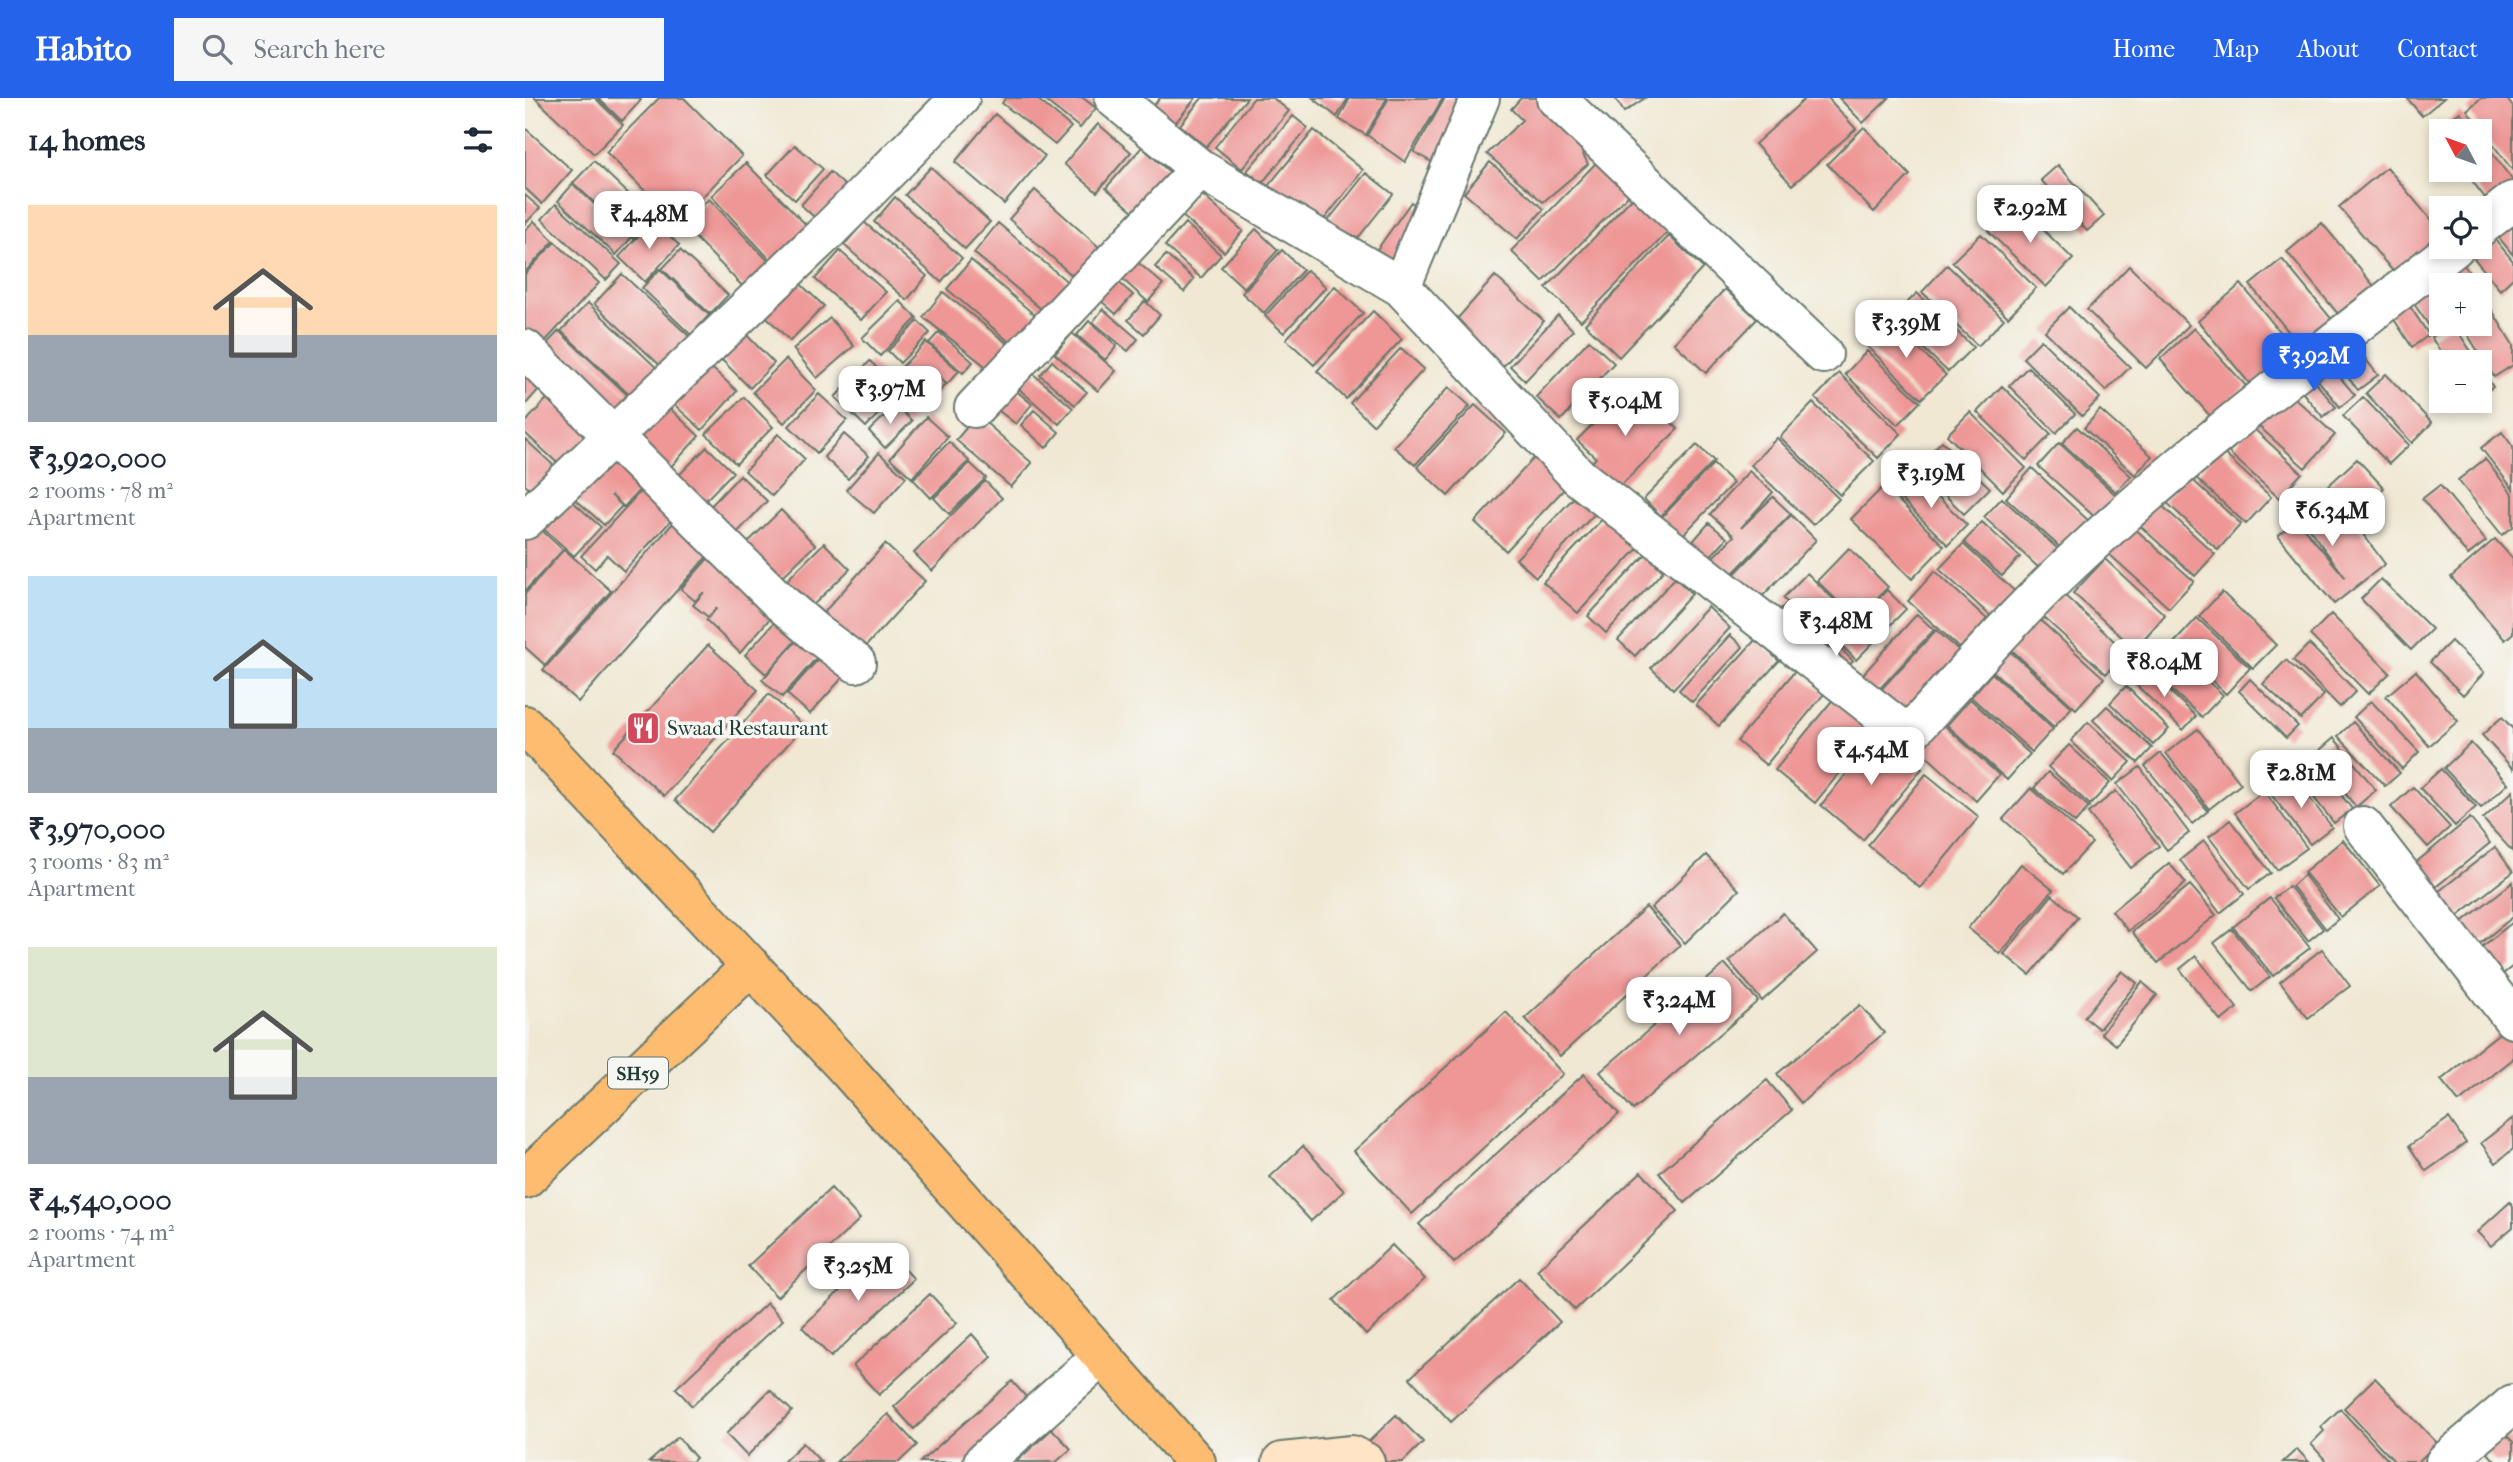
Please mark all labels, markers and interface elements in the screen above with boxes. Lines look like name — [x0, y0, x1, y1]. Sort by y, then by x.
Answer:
search box — [174, 18, 664, 81]
text: Habito — [35, 30, 132, 69]
icon: search — [198, 30, 236, 68]
text: Search here — [254, 34, 385, 65]
text: Home — [2113, 35, 2175, 63]
text: Map — [2213, 35, 2259, 63]
text: About — [2297, 35, 2359, 63]
text: Contact — [2397, 35, 2478, 63]
north arrow — [2429, 119, 2492, 182]
map controls — [2429, 119, 2492, 413]
icon: filters — [459, 121, 497, 159]
text: 14 homes — [28, 123, 145, 158]
pin: ₹2.92M — [1973, 186, 2087, 245]
pin: ₹4.48M — [592, 192, 706, 251]
text: ₹2.92M — [1993, 194, 2067, 221]
button: locate — [2429, 196, 2492, 259]
text: ₹4.48M — [610, 200, 688, 227]
icon: home — [200, 250, 326, 376]
button: + — [2429, 273, 2492, 336]
pin: ₹3.39M — [1849, 300, 1963, 360]
text: ₹3.39M — [1871, 309, 1941, 336]
pin: ₹3.92M — [2257, 334, 2371, 393]
text: ₹3.92M — [2278, 342, 2350, 369]
button: − — [2429, 350, 2492, 413]
pin: ₹3.97M — [833, 366, 947, 426]
text: ₹3.97M — [855, 375, 925, 402]
pin: ₹5.04M — [1568, 378, 1682, 438]
text: ₹5.04M — [1588, 387, 1662, 414]
text: ₹3,920,000 — [28, 441, 167, 476]
pin: ₹3.19M — [1874, 450, 1988, 510]
text: ₹3.19M — [1897, 459, 1965, 486]
text: 2 rooms · 78 m² — [28, 477, 173, 504]
pin: ₹6.34M — [2275, 489, 2389, 548]
text: ₹6.34M — [2295, 497, 2369, 524]
text: Apartment — [28, 504, 136, 531]
pin: ₹3.48M — [1779, 598, 1893, 658]
text: ₹3.48M — [1799, 607, 1873, 634]
icon: home — [200, 621, 326, 747]
pin: ₹8.04M — [2107, 640, 2221, 699]
text: ₹8.04M — [2126, 648, 2202, 675]
restaurant icon: Swaad Restaurant — [624, 709, 662, 747]
place label: Swaad Restaurant — [667, 716, 829, 740]
pin: ₹4.54M — [1814, 728, 1928, 787]
text: ₹4.54M — [1833, 736, 1909, 763]
pin: ₹2.81M — [2244, 750, 2358, 810]
text: ₹2.81M — [2266, 759, 2336, 786]
text: ₹3,970,000 — [28, 812, 166, 847]
text: 3 rooms · 83 m² — [28, 848, 169, 875]
text: Apartment — [28, 875, 136, 902]
pin: ₹3.24M — [1622, 978, 1736, 1037]
text: ₹3.24M — [1642, 986, 1716, 1013]
icon: home — [200, 992, 326, 1118]
road number: SH59 — [608, 1057, 668, 1088]
text: ₹4,540,000 — [28, 1183, 172, 1218]
text: 2 rooms · 74 m² — [28, 1219, 174, 1246]
pin: ₹3.25M — [801, 1244, 915, 1303]
text: Apartment — [28, 1246, 136, 1273]
text: ₹3.25M — [823, 1252, 893, 1279]

